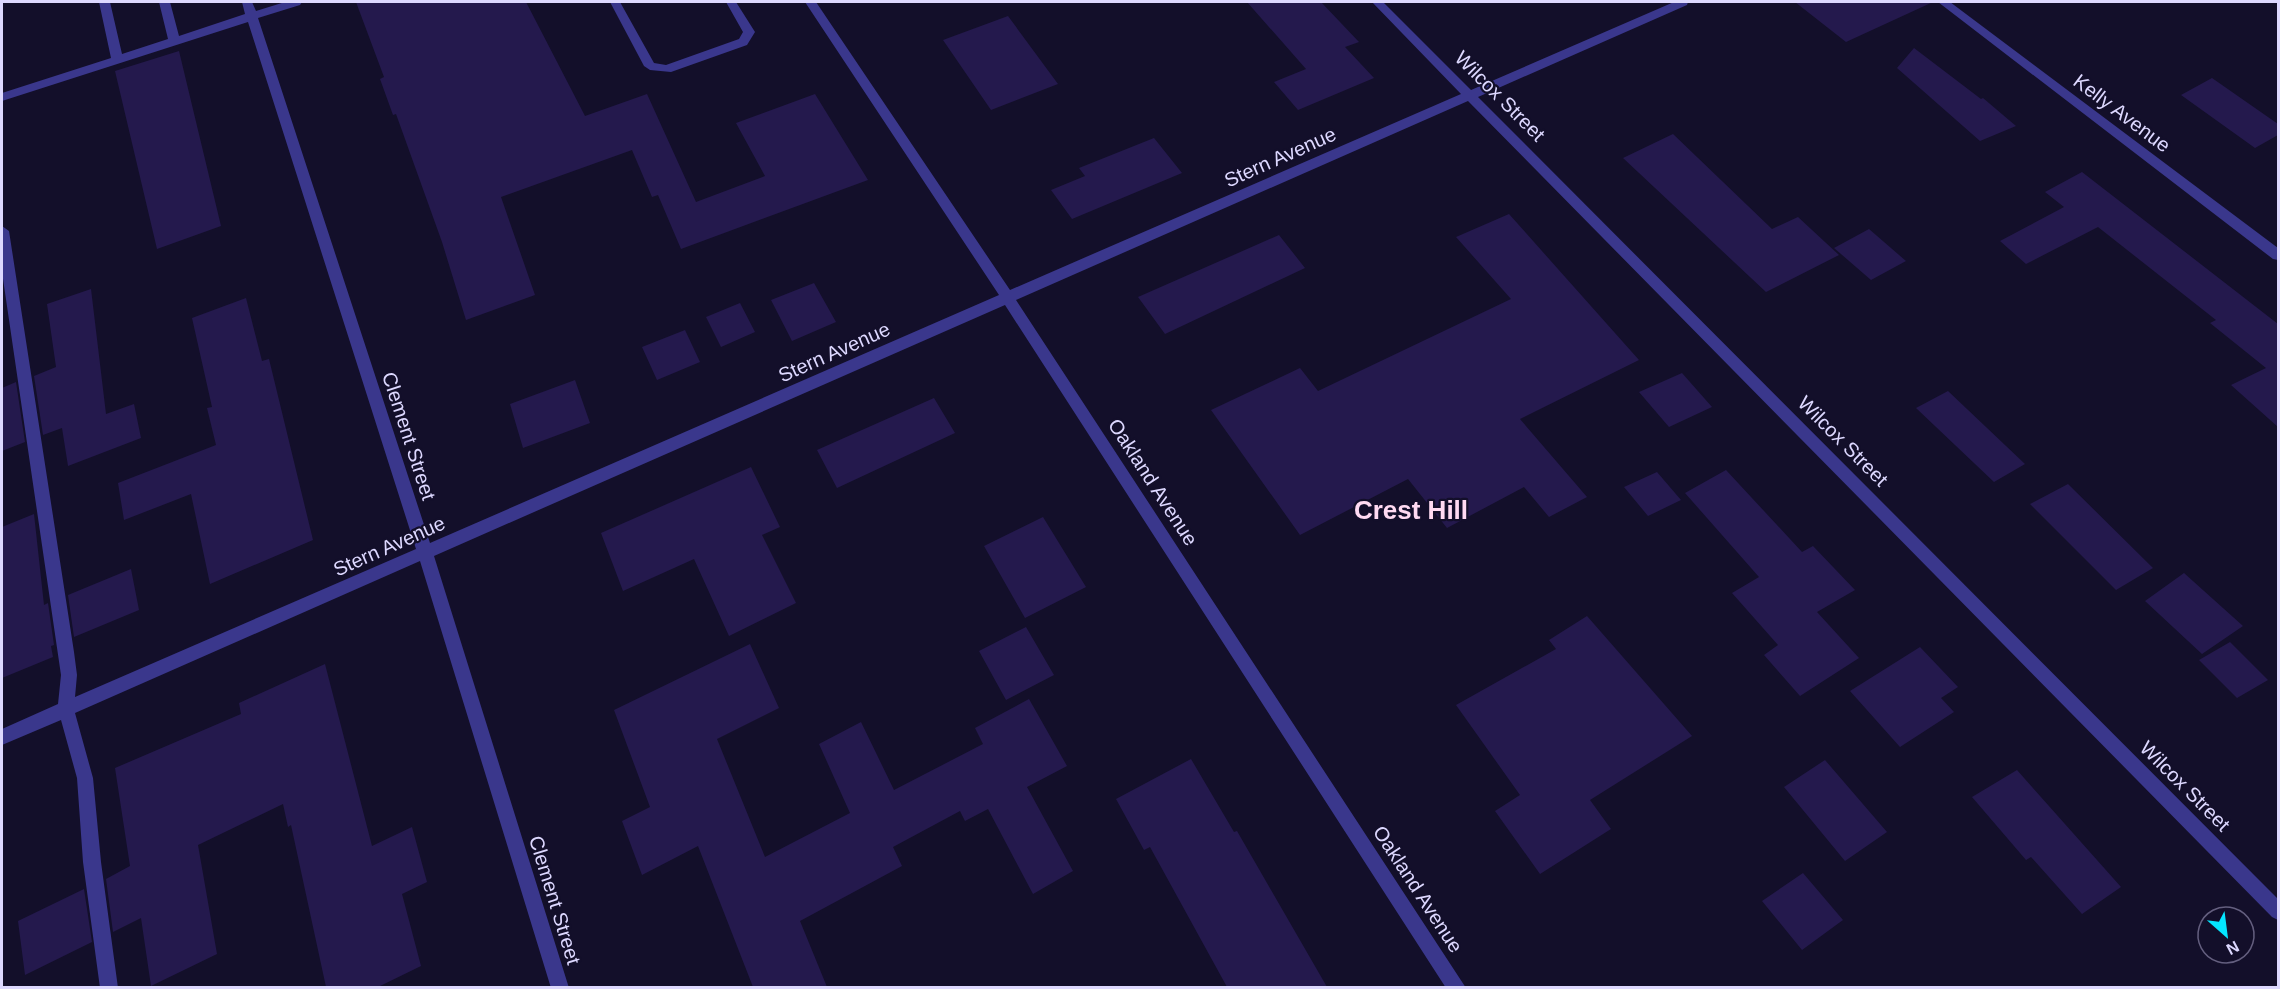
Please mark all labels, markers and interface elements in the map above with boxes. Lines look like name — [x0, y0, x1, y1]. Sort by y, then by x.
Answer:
street label: Wilcox Street — [1451, 47, 1550, 146]
street label: Kelly Avenue — [2069, 70, 2175, 156]
street label: Stern Avenue — [1221, 123, 1339, 191]
street label: Stern Avenue — [775, 318, 893, 386]
street label: Clement Street — [378, 369, 440, 503]
street label: Wilcox Street — [1794, 392, 1893, 491]
street label: Oakland Avenue — [1104, 415, 1202, 549]
district label: Crest Hill — [1354, 495, 1468, 525]
street label: Stern Avenue — [330, 512, 448, 580]
street label: Wilcox Street — [2136, 737, 2235, 836]
street label: Oakland Avenue — [1369, 822, 1467, 956]
street label: Clement Street — [525, 833, 585, 967]
north arrow — [2196, 905, 2256, 965]
text: N — [2224, 938, 2242, 958]

